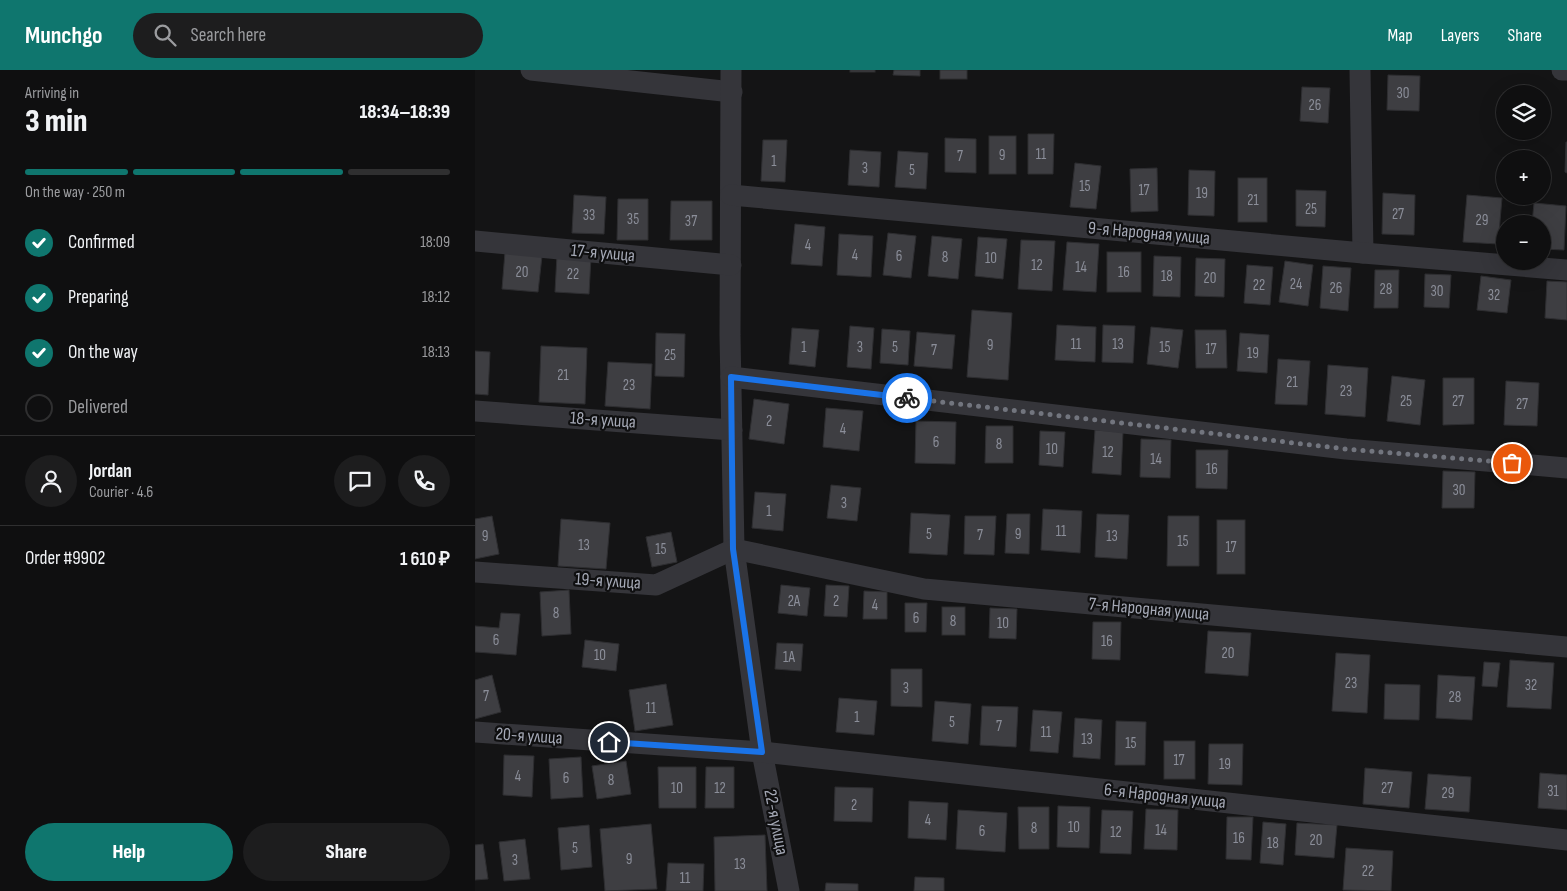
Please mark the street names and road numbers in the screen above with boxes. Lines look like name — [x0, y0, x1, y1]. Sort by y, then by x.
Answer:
street label: 9-я Народная улица — [1087, 217, 1211, 249]
street label: 17-я улица — [570, 240, 636, 266]
street label: 18-я улица — [569, 407, 637, 433]
street label: 19-я улица — [574, 568, 642, 594]
street label: 7-я Народная улица — [1088, 593, 1210, 625]
street label: 20-я улица — [495, 723, 563, 749]
street label: 6-я Народная улица — [1103, 779, 1227, 813]
street label: 22-я улица — [759, 787, 793, 857]

